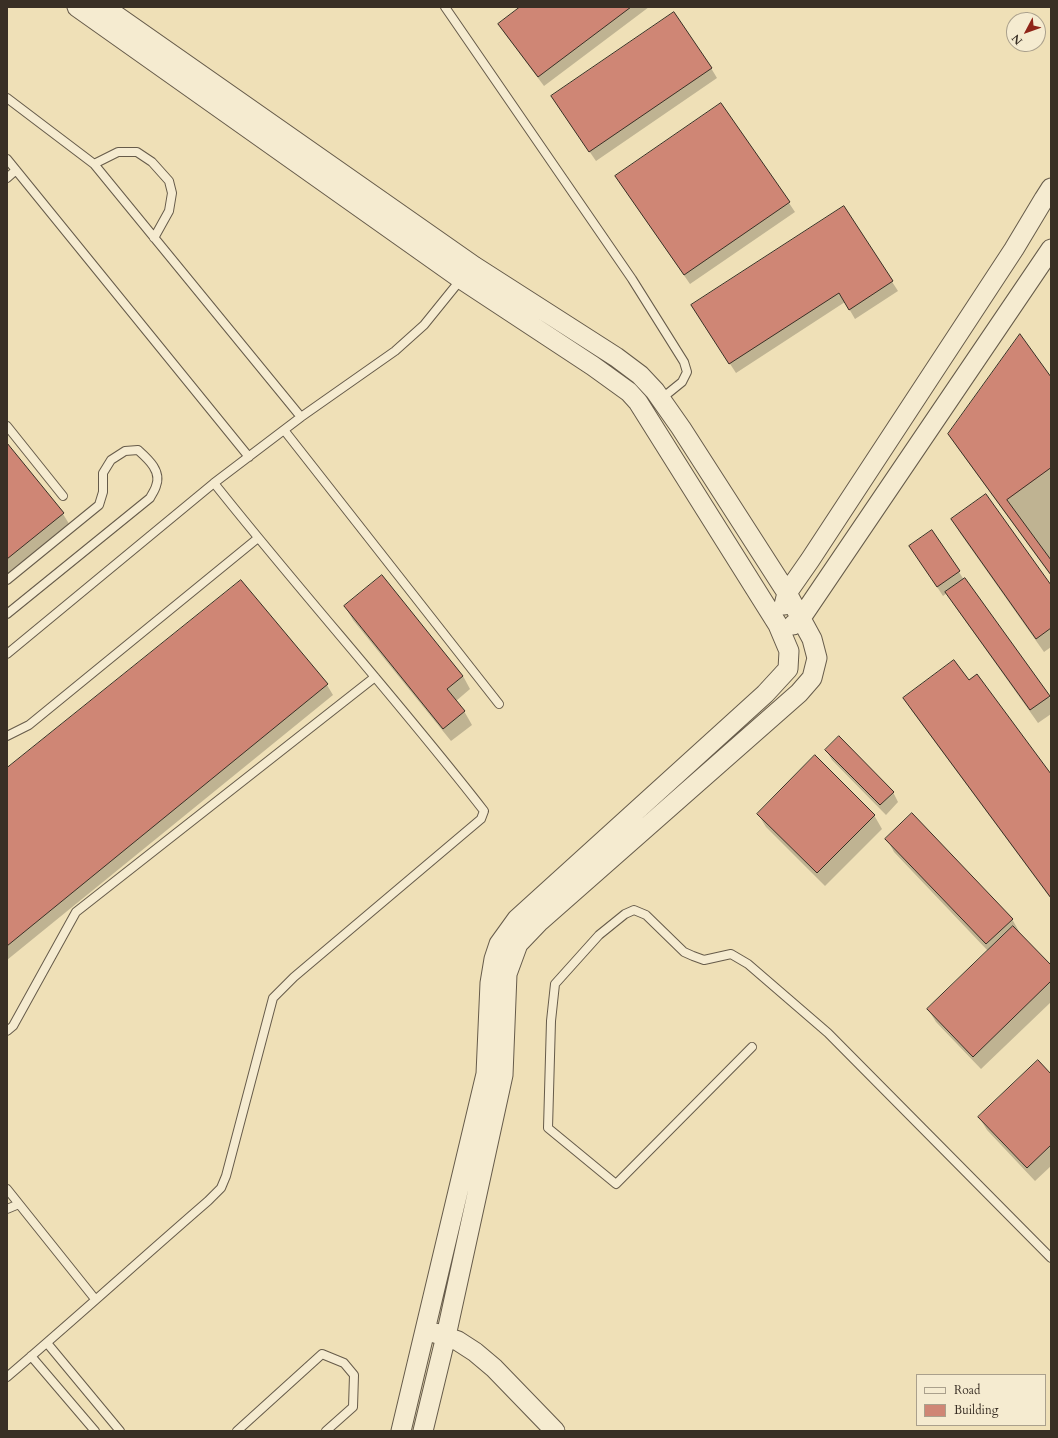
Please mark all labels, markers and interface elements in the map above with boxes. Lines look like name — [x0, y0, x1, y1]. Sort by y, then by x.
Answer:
north arrow — [1006, 12, 1046, 52]
text: N — [1009, 31, 1026, 48]
legend — [916, 1374, 1046, 1426]
text: Road — [954, 1382, 980, 1398]
text: Building — [954, 1402, 998, 1418]

